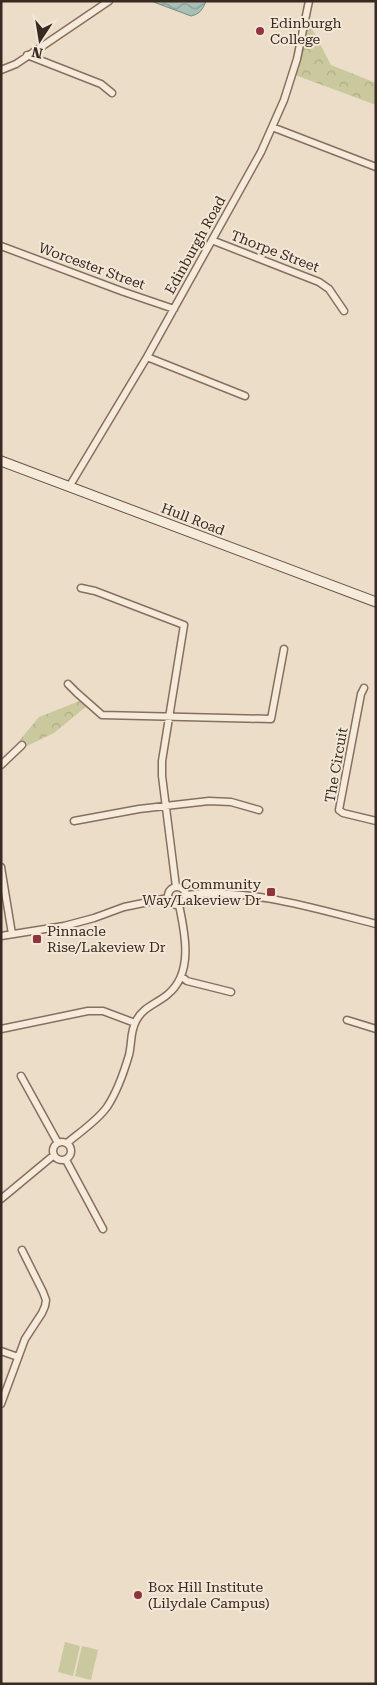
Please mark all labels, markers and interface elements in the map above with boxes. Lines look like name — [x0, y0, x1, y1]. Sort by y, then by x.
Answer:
north arrow — [15, 15, 65, 65]
place label: Edinburgh College — [270, 15, 342, 47]
marker: Edinburgh College — [254, 25, 266, 37]
text: N — [30, 44, 44, 62]
street label: Edinburgh Road — [161, 193, 229, 297]
street label: Thorpe Street — [229, 227, 321, 275]
street label: Worcester Street — [37, 239, 147, 293]
street label: Hull Road — [159, 500, 227, 538]
street label: The Circuit — [322, 726, 350, 804]
place label: Community Way/Lakeview Dr — [142, 876, 262, 908]
marker: Community Way/Lakeview Dr — [265, 886, 277, 898]
place label: Pinnacle Rise/Lakeview Dr — [47, 923, 166, 955]
marker: Pinnacle Rise/Lakeview Dr — [31, 933, 43, 945]
place label: Box Hill Institute (Lilydale Campus) — [148, 1579, 270, 1611]
marker: Box Hill Institute (Lilydale Campus) — [132, 1589, 144, 1601]

